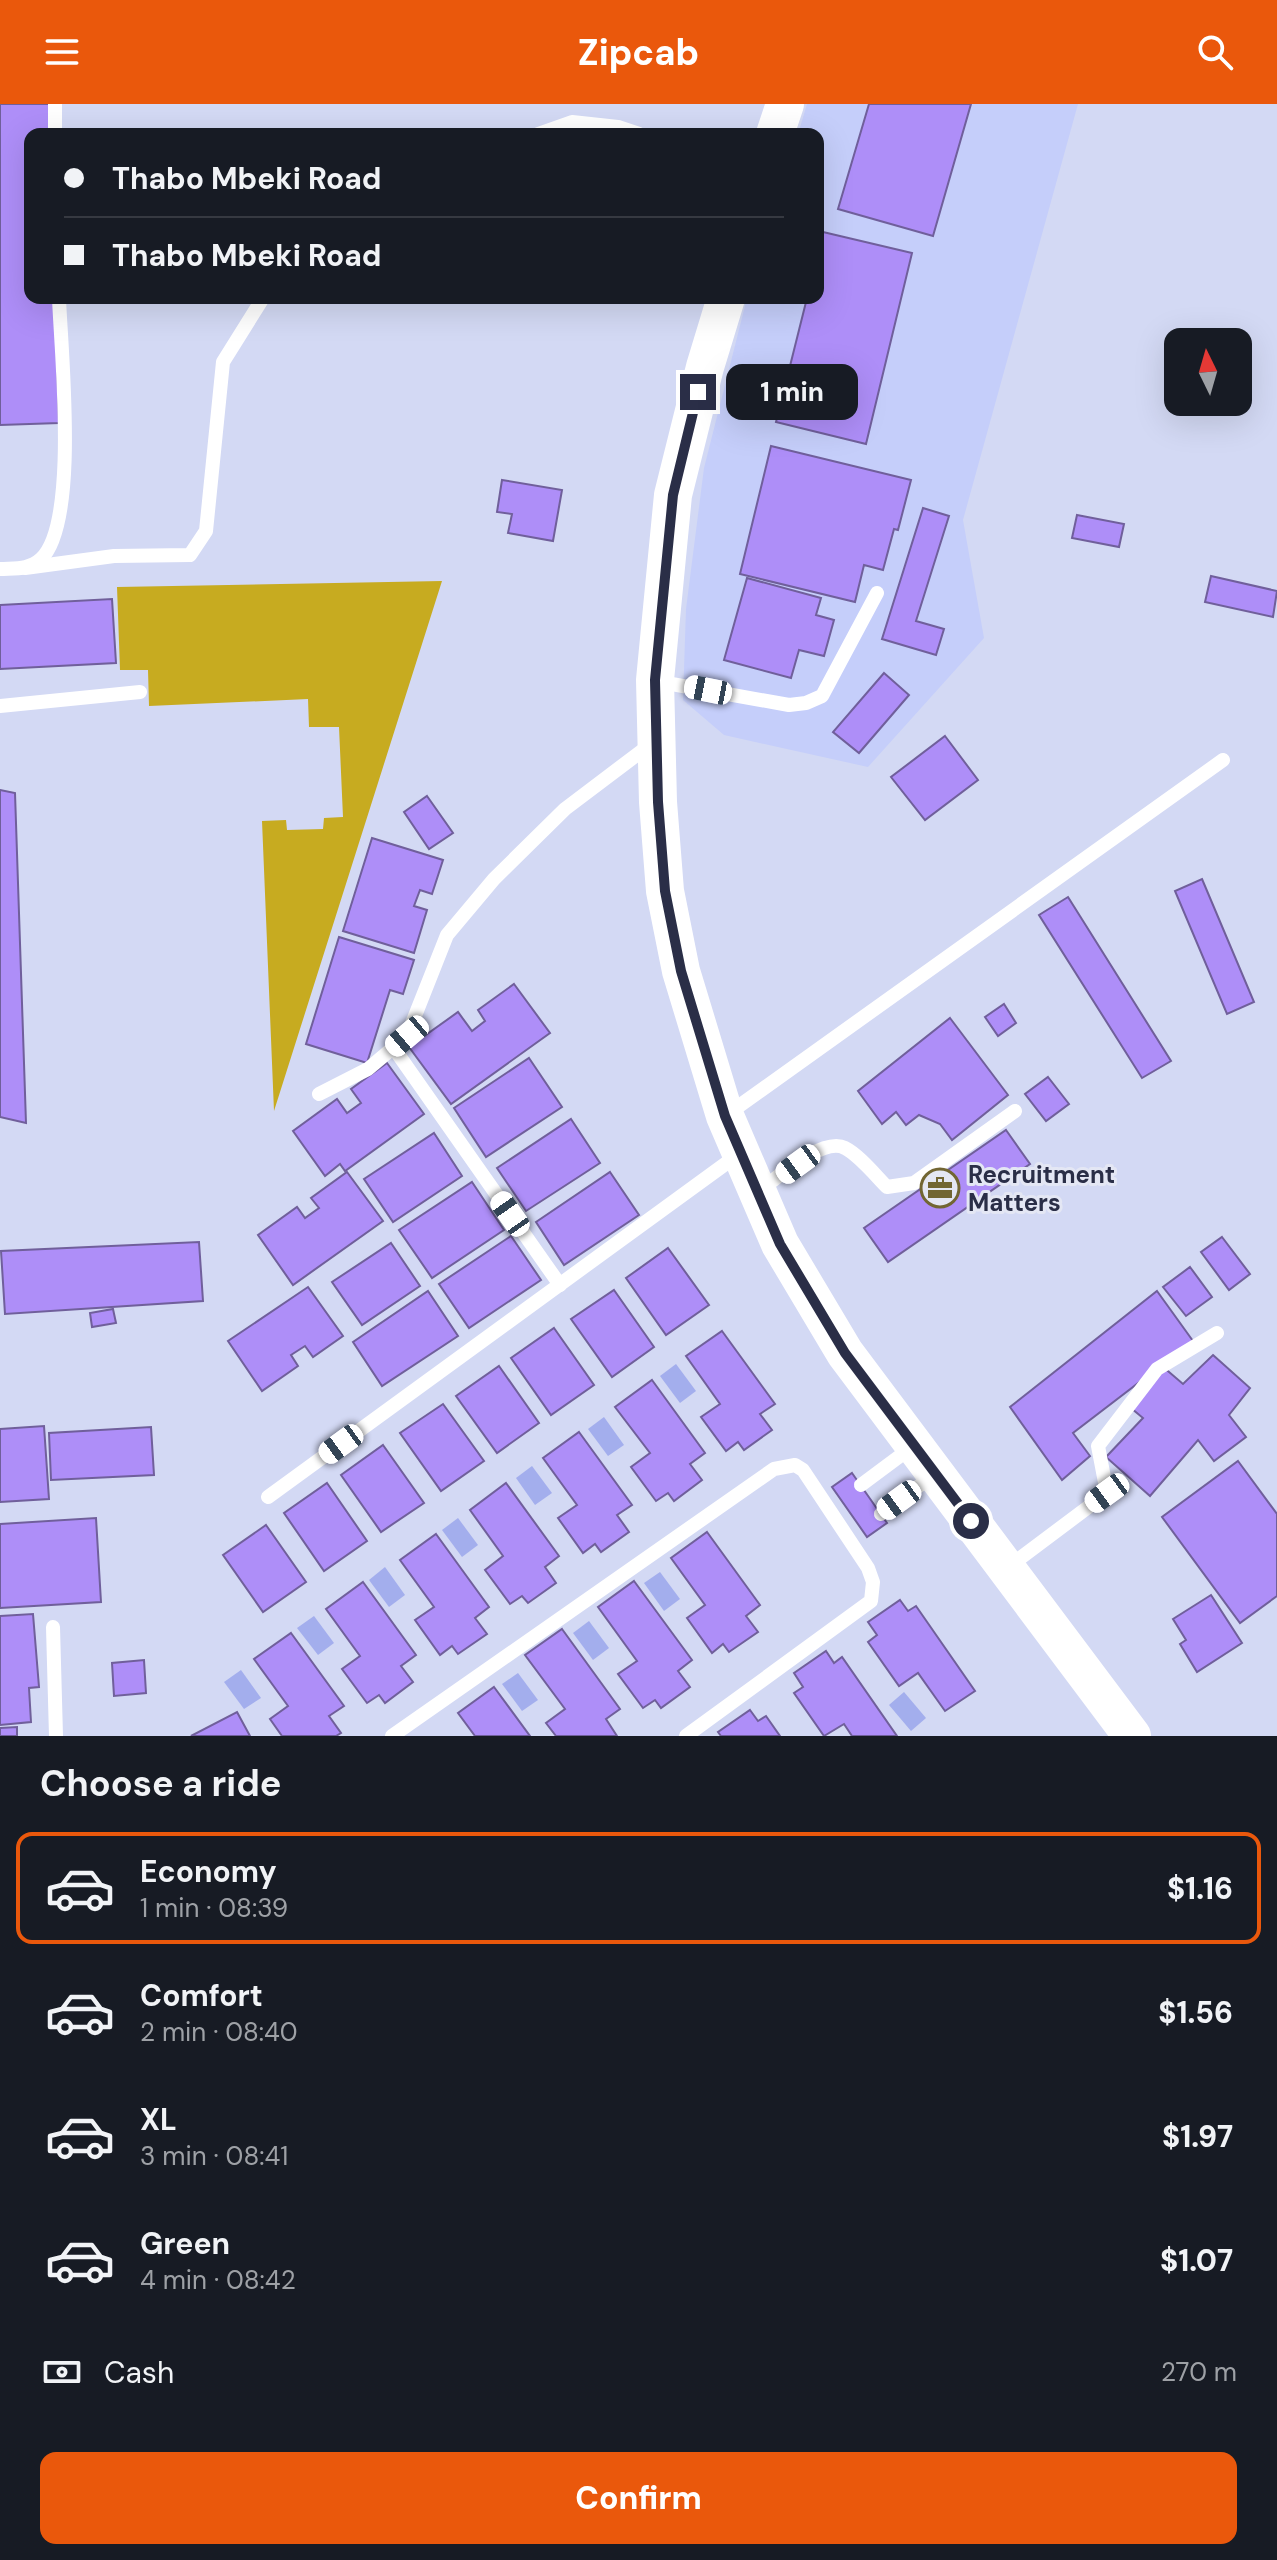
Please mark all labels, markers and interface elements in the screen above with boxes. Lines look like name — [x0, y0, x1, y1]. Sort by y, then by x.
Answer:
text: Zipcab — [578, 29, 699, 76]
icon: menu — [40, 30, 84, 74]
icon: search — [1193, 30, 1237, 74]
text: Thabo Mbeki Road — [112, 159, 382, 198]
text: Thabo Mbeki Road — [112, 236, 382, 275]
north arrow — [1164, 328, 1252, 416]
map controls — [1164, 328, 1252, 416]
callout: 1 min — [726, 364, 858, 420]
route end — [680, 374, 716, 410]
text: 1 min — [760, 375, 824, 409]
car — [682, 674, 734, 706]
car — [381, 1011, 433, 1061]
car — [772, 1140, 824, 1188]
place label: Recruitment Matters — [968, 1159, 1115, 1218]
office icon: Recruitment Matters — [919, 1167, 961, 1209]
car — [486, 1187, 534, 1241]
car — [315, 1420, 367, 1468]
car — [1081, 1469, 1133, 1517]
car — [873, 1476, 925, 1524]
route start — [953, 1503, 989, 1539]
text: Choose a ride — [40, 1760, 281, 1807]
icon: car — [44, 1852, 116, 1924]
text: Economy — [140, 1852, 277, 1891]
text: $1.16 — [1167, 1869, 1233, 1908]
text: 1 min · 08:39 — [140, 1891, 288, 1925]
icon: car — [44, 1976, 116, 2048]
text: Comfort — [140, 1976, 263, 2015]
text: $1.56 — [1158, 1993, 1233, 2032]
text: 2 min · 08:40 — [140, 2015, 298, 2049]
icon: car — [44, 2100, 116, 2172]
text: XL — [140, 2100, 177, 2139]
text: $1.97 — [1162, 2117, 1233, 2156]
text: 3 min · 08:41 — [140, 2139, 288, 2173]
icon: car — [44, 2224, 116, 2296]
text: Green — [140, 2224, 230, 2263]
text: $1.07 — [1160, 2241, 1233, 2280]
text: 4 min · 08:42 — [140, 2263, 296, 2297]
icon: cash — [40, 2350, 84, 2394]
text: Cash — [104, 2353, 174, 2392]
text: 270 m — [1161, 2355, 1237, 2389]
button: Confirm — [40, 2452, 1237, 2544]

